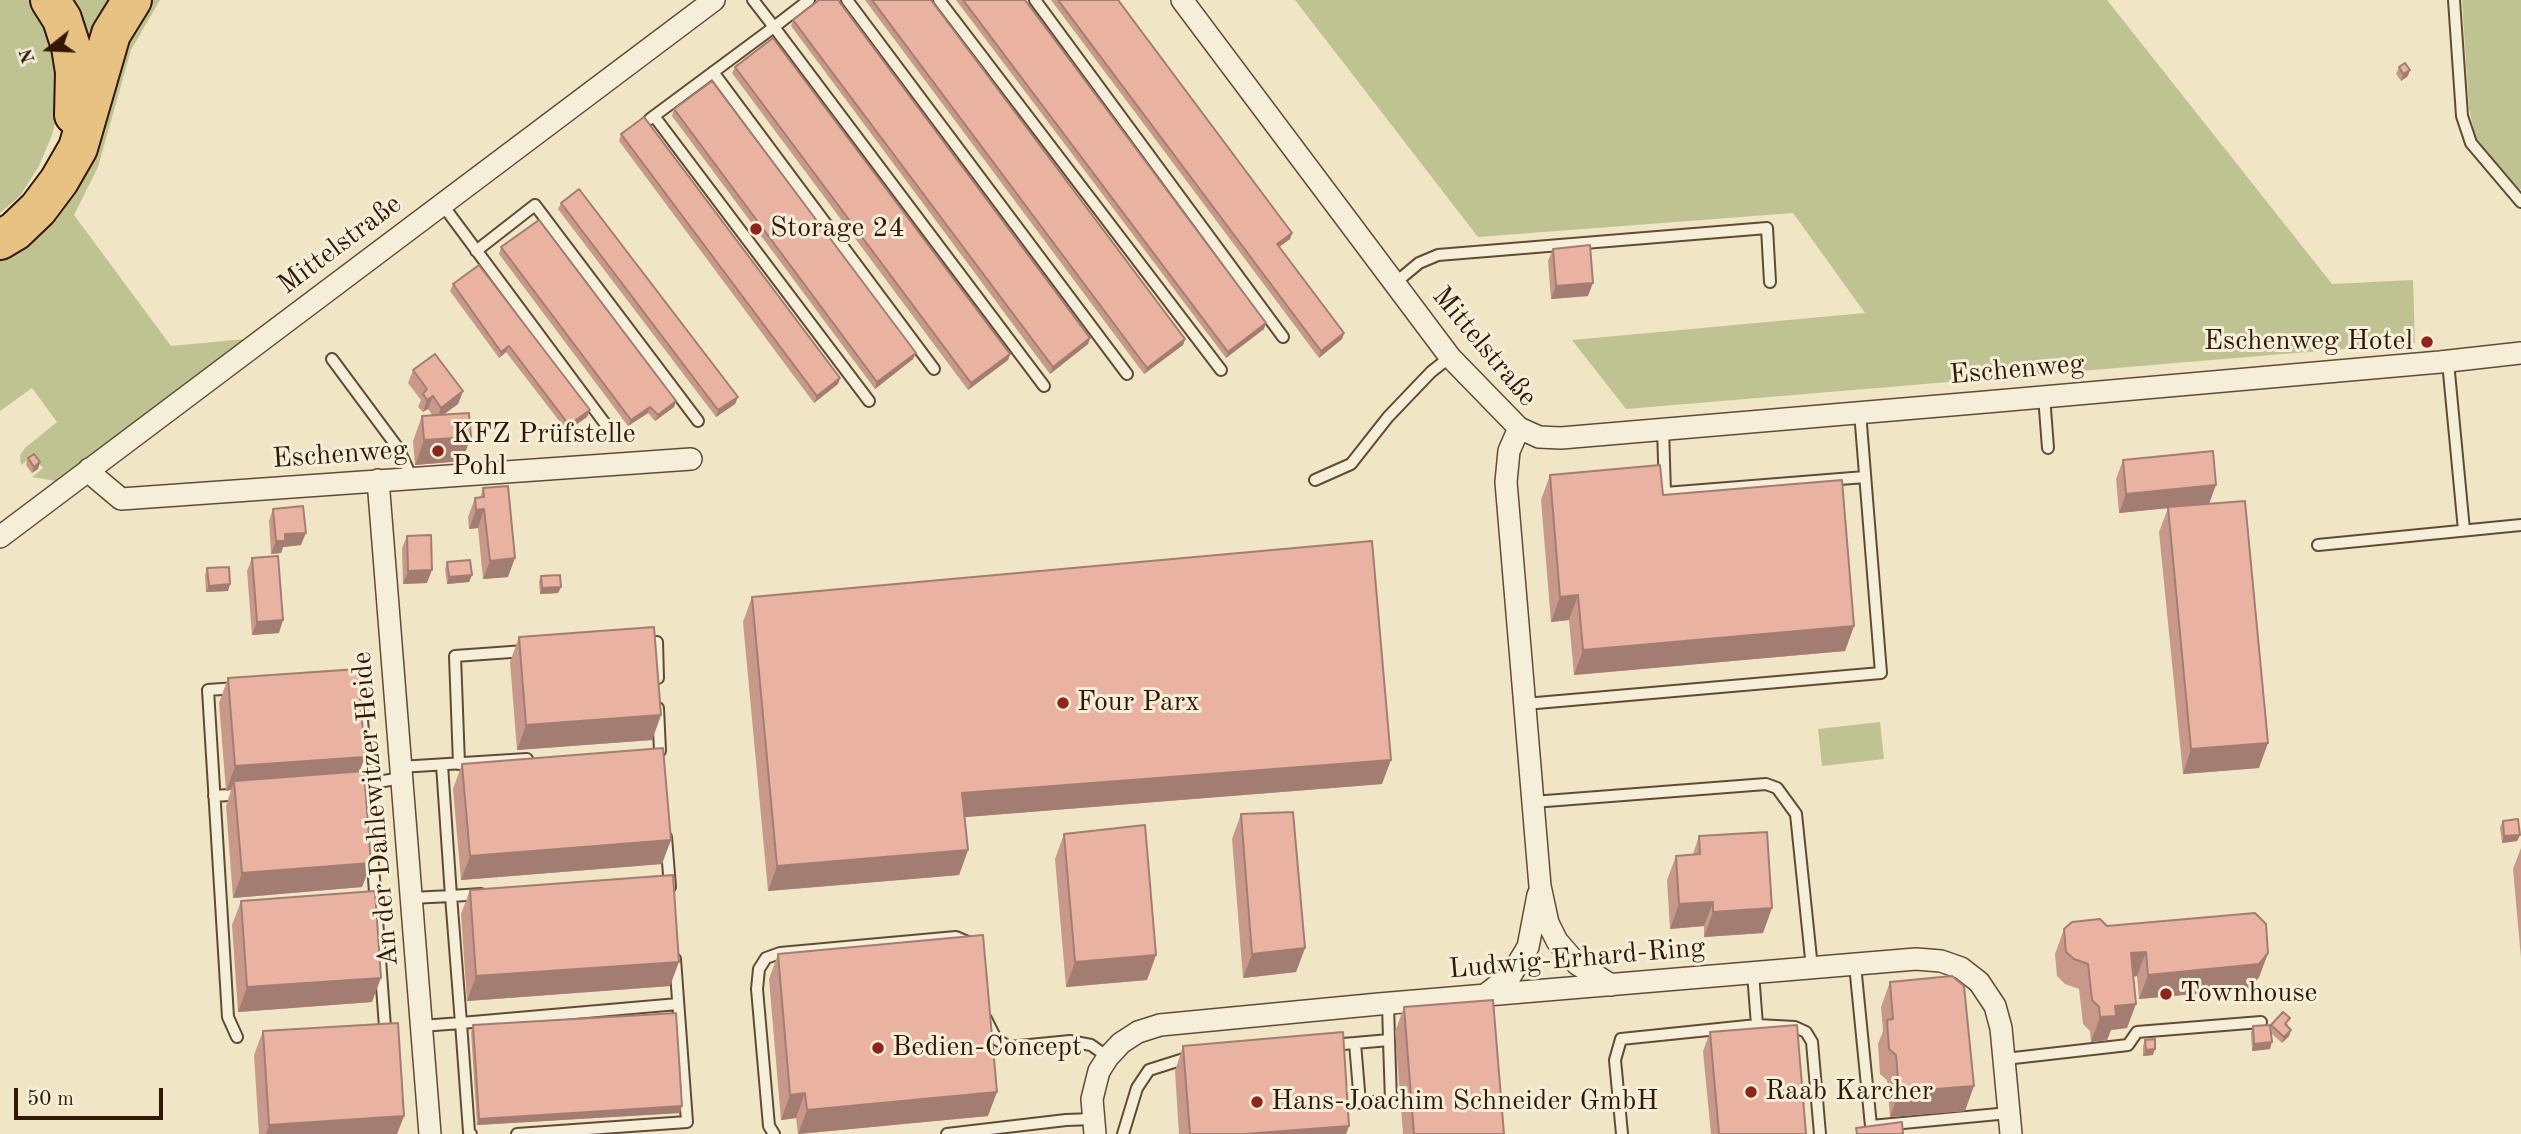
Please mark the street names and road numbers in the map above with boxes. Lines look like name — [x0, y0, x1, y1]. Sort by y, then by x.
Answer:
street label: Mittelstraße — [272, 188, 408, 302]
street label: Mittelstraße — [1424, 280, 1544, 414]
street label: Eschenweg — [1948, 347, 2086, 393]
street label: Eschenweg — [271, 434, 409, 476]
street label: An der Dahlewitzer Heide — [345, 650, 407, 968]
street label: Ludwig-Erhard-Ring — [1447, 931, 1707, 987]

